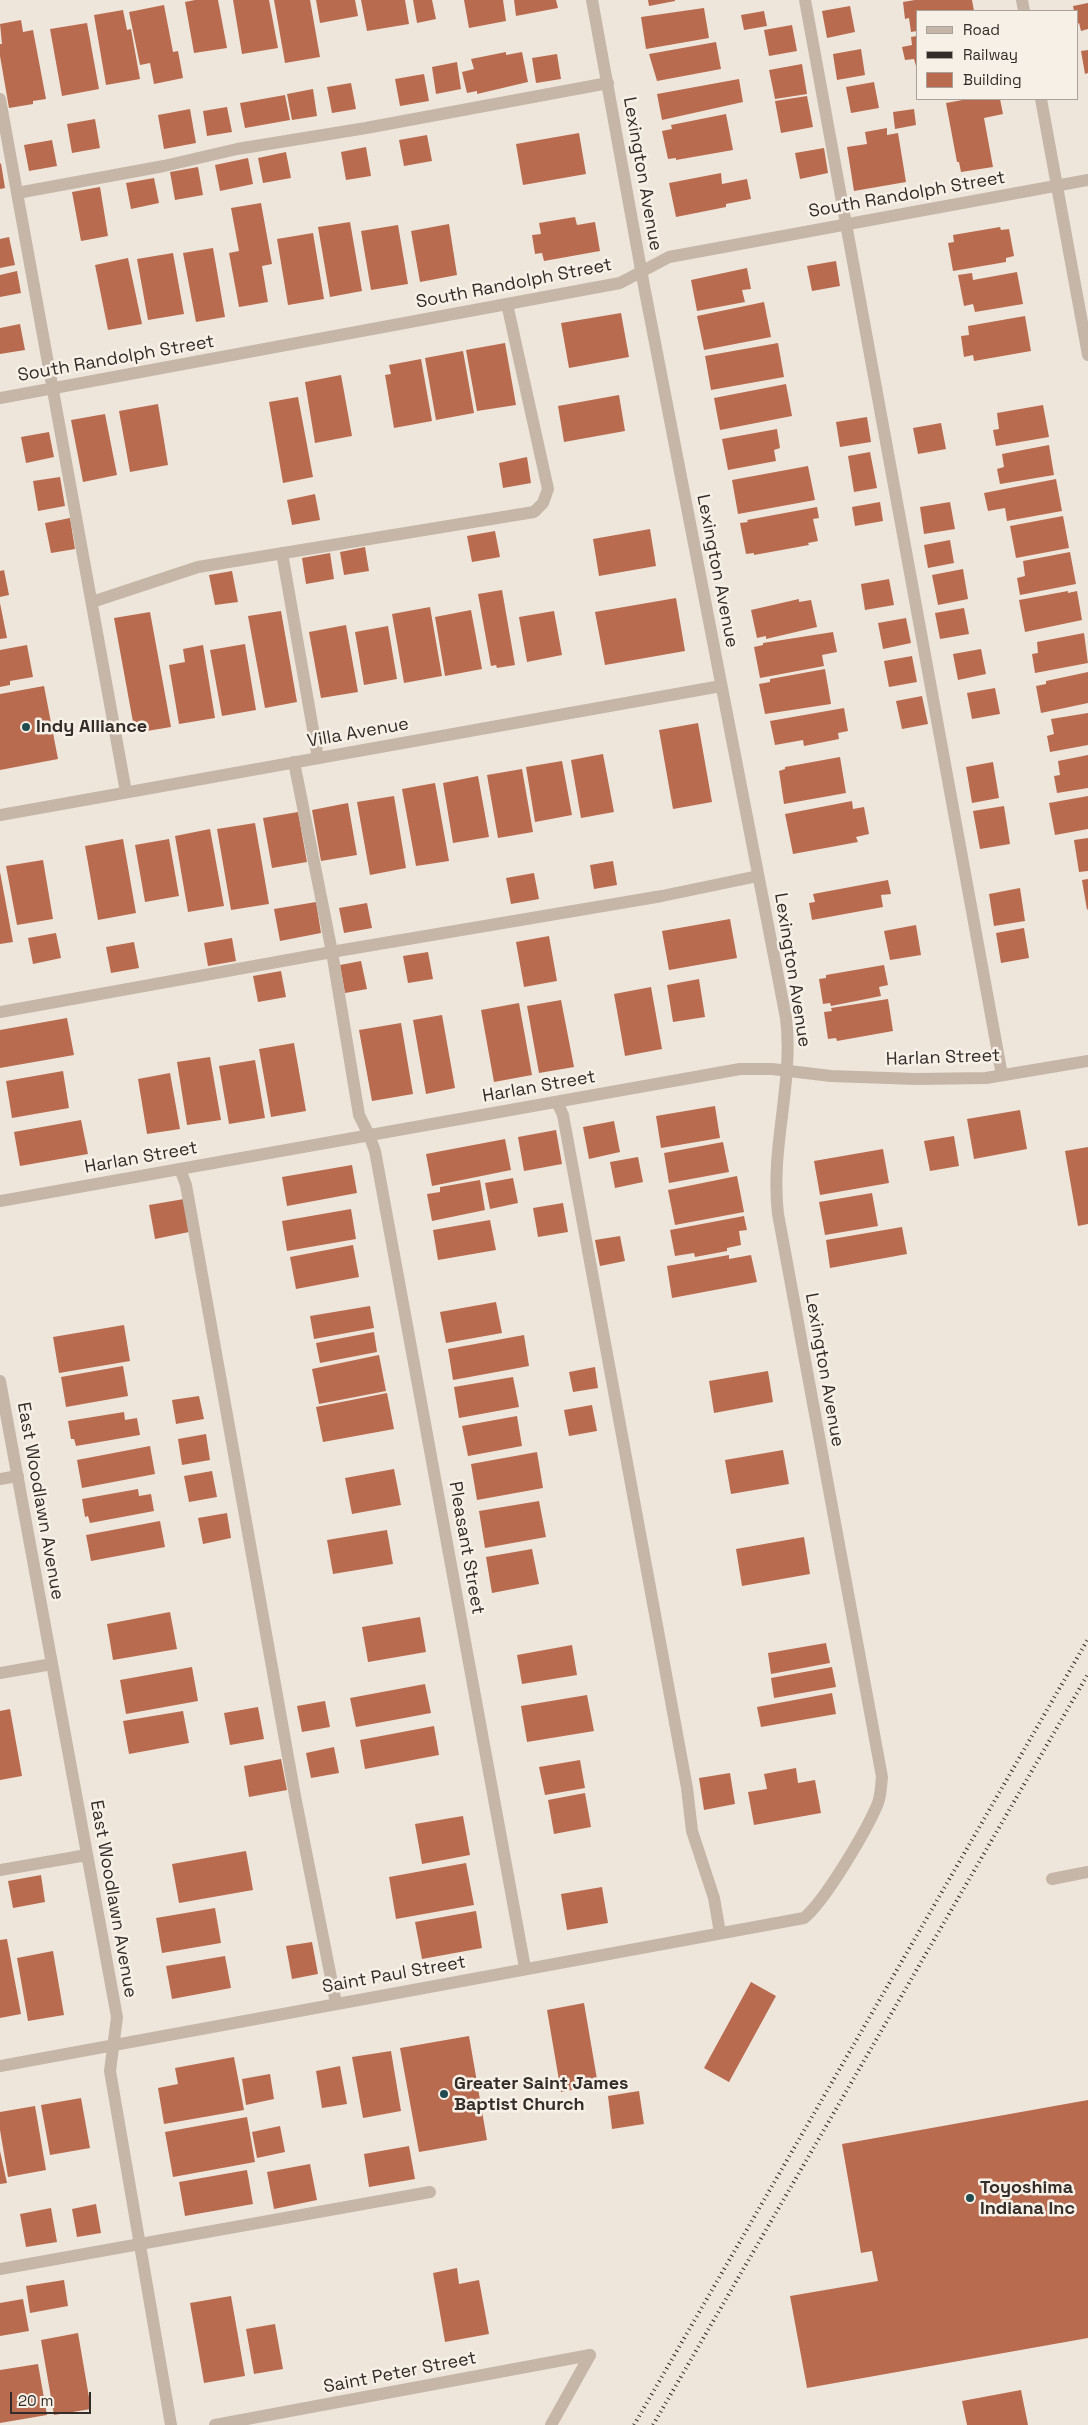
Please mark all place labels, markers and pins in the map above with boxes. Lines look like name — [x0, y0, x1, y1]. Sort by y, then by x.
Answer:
place label: Indy Alliance — [36, 716, 147, 738]
marker: Indy Alliance — [20, 721, 32, 733]
place label: Greater Saint James Baptist Church — [454, 2073, 629, 2116]
marker: Greater Saint James Baptist Church — [438, 2088, 450, 2100]
place label: Toyoshima Indiana Inc — [980, 2177, 1075, 2220]
marker: Toyoshima Indiana Inc — [964, 2192, 976, 2204]

